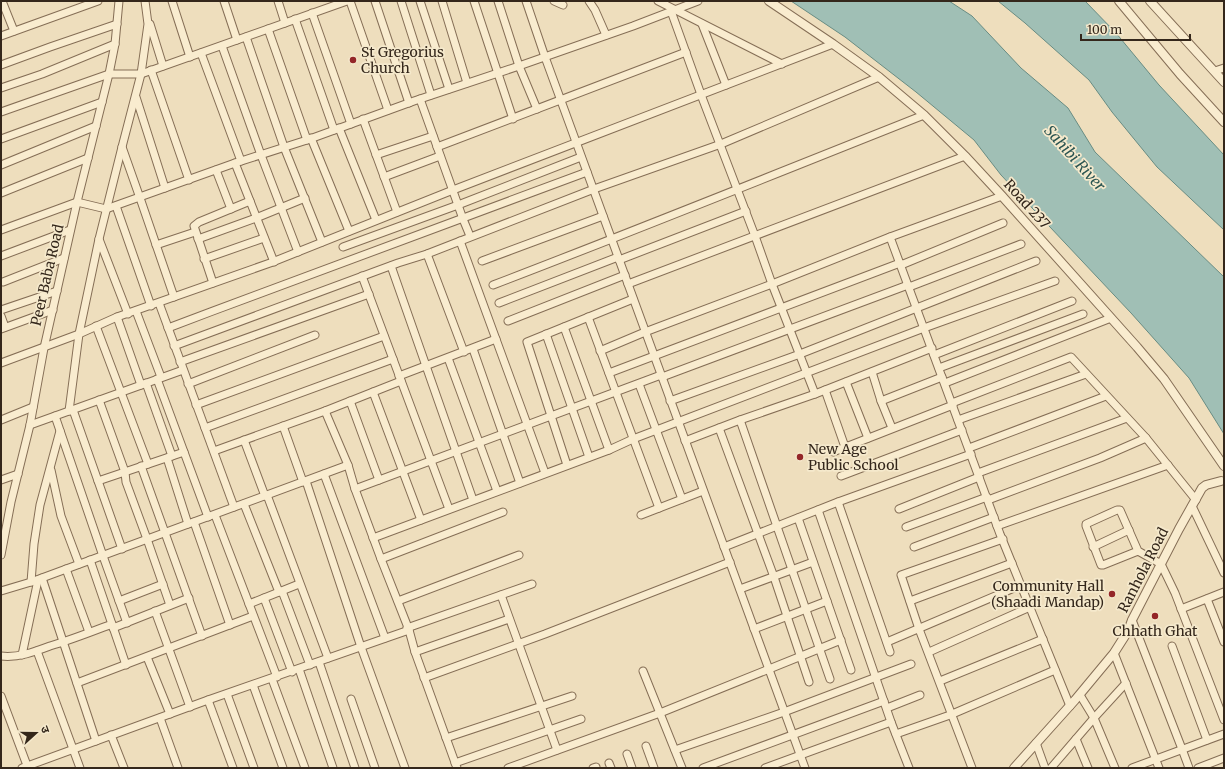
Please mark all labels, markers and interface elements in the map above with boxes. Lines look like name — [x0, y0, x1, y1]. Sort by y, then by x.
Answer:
scale bar — [1081, 16, 1190, 42]
text: 100 m — [1087, 22, 1122, 37]
place label: St Gregorius Church — [361, 43, 444, 77]
marker: St Gregorius Church — [348, 55, 358, 65]
water label: Sahibi River — [1041, 121, 1110, 195]
street label: Road 237 — [1000, 175, 1054, 233]
street label: Peer Baba Road — [27, 222, 68, 328]
place label: New Age Public School — [808, 440, 899, 474]
marker: New Age Public School — [795, 452, 805, 462]
street label: Ranhola Road — [1114, 524, 1172, 616]
place label: Community Hall (Shaadi Mandap) — [991, 577, 1105, 611]
marker: Community Hall (Shaadi Mandap) — [1107, 589, 1117, 599]
marker: Chhath Ghat — [1150, 611, 1160, 621]
place label: Chhath Ghat — [1112, 622, 1198, 640]
north arrow — [16, 713, 56, 753]
text: उ — [38, 724, 53, 735]

